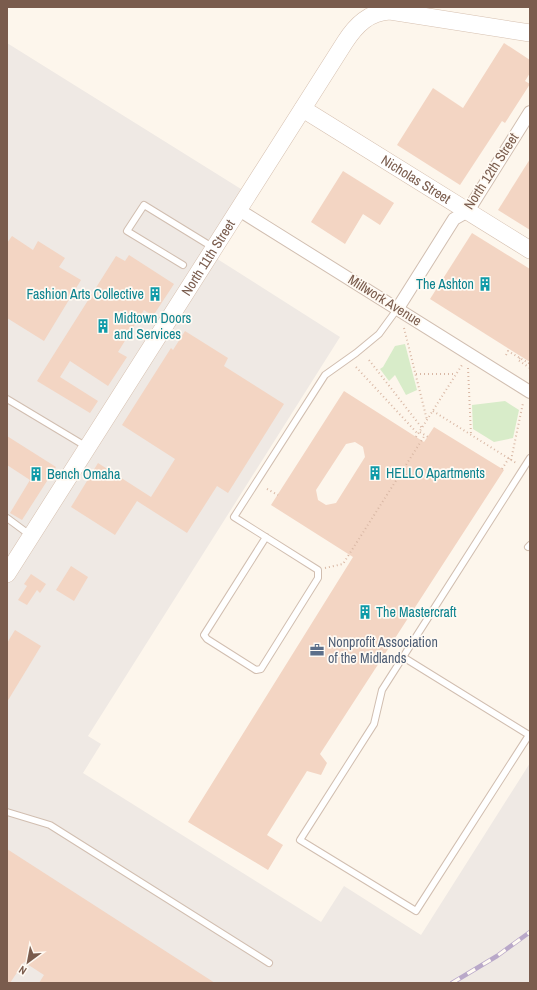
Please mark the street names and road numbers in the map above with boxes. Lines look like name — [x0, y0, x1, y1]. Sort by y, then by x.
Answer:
street label: North 12th Street — [460, 129, 522, 213]
street label: Nicholas Street — [378, 151, 454, 208]
street label: North 11th Street — [177, 216, 239, 299]
street label: Millwork Avenue — [345, 270, 425, 330]

